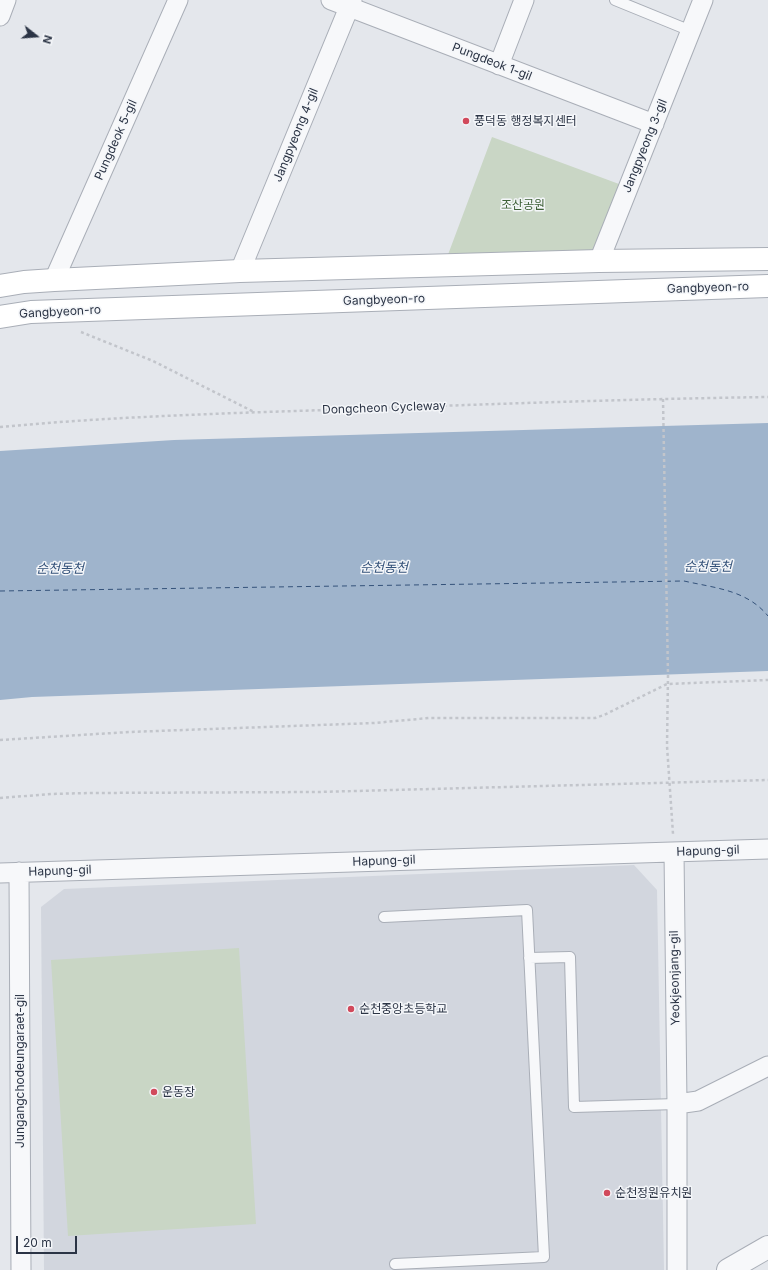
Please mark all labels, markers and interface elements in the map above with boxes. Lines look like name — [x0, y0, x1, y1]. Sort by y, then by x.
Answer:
north arrow — [16, 16, 56, 56]
text: N — [40, 33, 55, 46]
street label: Pungdeok 1-gil — [450, 40, 534, 84]
street label: Jangpyeong 4-gil — [271, 86, 321, 184]
street label: Pungdeok 5-gil — [92, 97, 140, 183]
street label: Jangpyeong 3-gil — [620, 97, 670, 195]
place label: 풍덕동 행정복지센터 — [474, 114, 577, 128]
marker: 풍덕동 행정복지센터 — [461, 116, 471, 126]
park label: 조산공원 — [501, 198, 545, 212]
street label: Gangbyeon-ro — [667, 279, 749, 297]
street label: Gangbyeon-ro — [343, 291, 425, 309]
street label: Gangbyeon-ro — [19, 303, 101, 321]
street label: Dongcheon Cycleway — [322, 399, 446, 417]
water label: 순천동천 — [684, 559, 732, 575]
water label: 순천동천 — [360, 560, 408, 576]
water label: 순천동천 — [36, 561, 84, 577]
street label: Hapung-gil — [676, 843, 740, 859]
street label: Hapung-gil — [352, 853, 416, 869]
street label: Hapung-gil — [28, 863, 92, 879]
street label: Yeokjeonjang-gil — [667, 930, 683, 1026]
street label: Jungangchodeungaraet-gil — [13, 994, 27, 1148]
place label: 순천중앙초등학교 — [359, 1002, 447, 1016]
marker: 순천중앙초등학교 — [346, 1004, 356, 1014]
place label: 운동장 — [162, 1085, 195, 1099]
marker: 운동장 — [149, 1087, 159, 1097]
place label: 순천정원유치원 — [615, 1186, 692, 1200]
marker: 순천정원유치원 — [602, 1188, 612, 1198]
scale bar — [18, 1228, 79, 1254]
text: 20 m — [23, 1235, 52, 1250]

